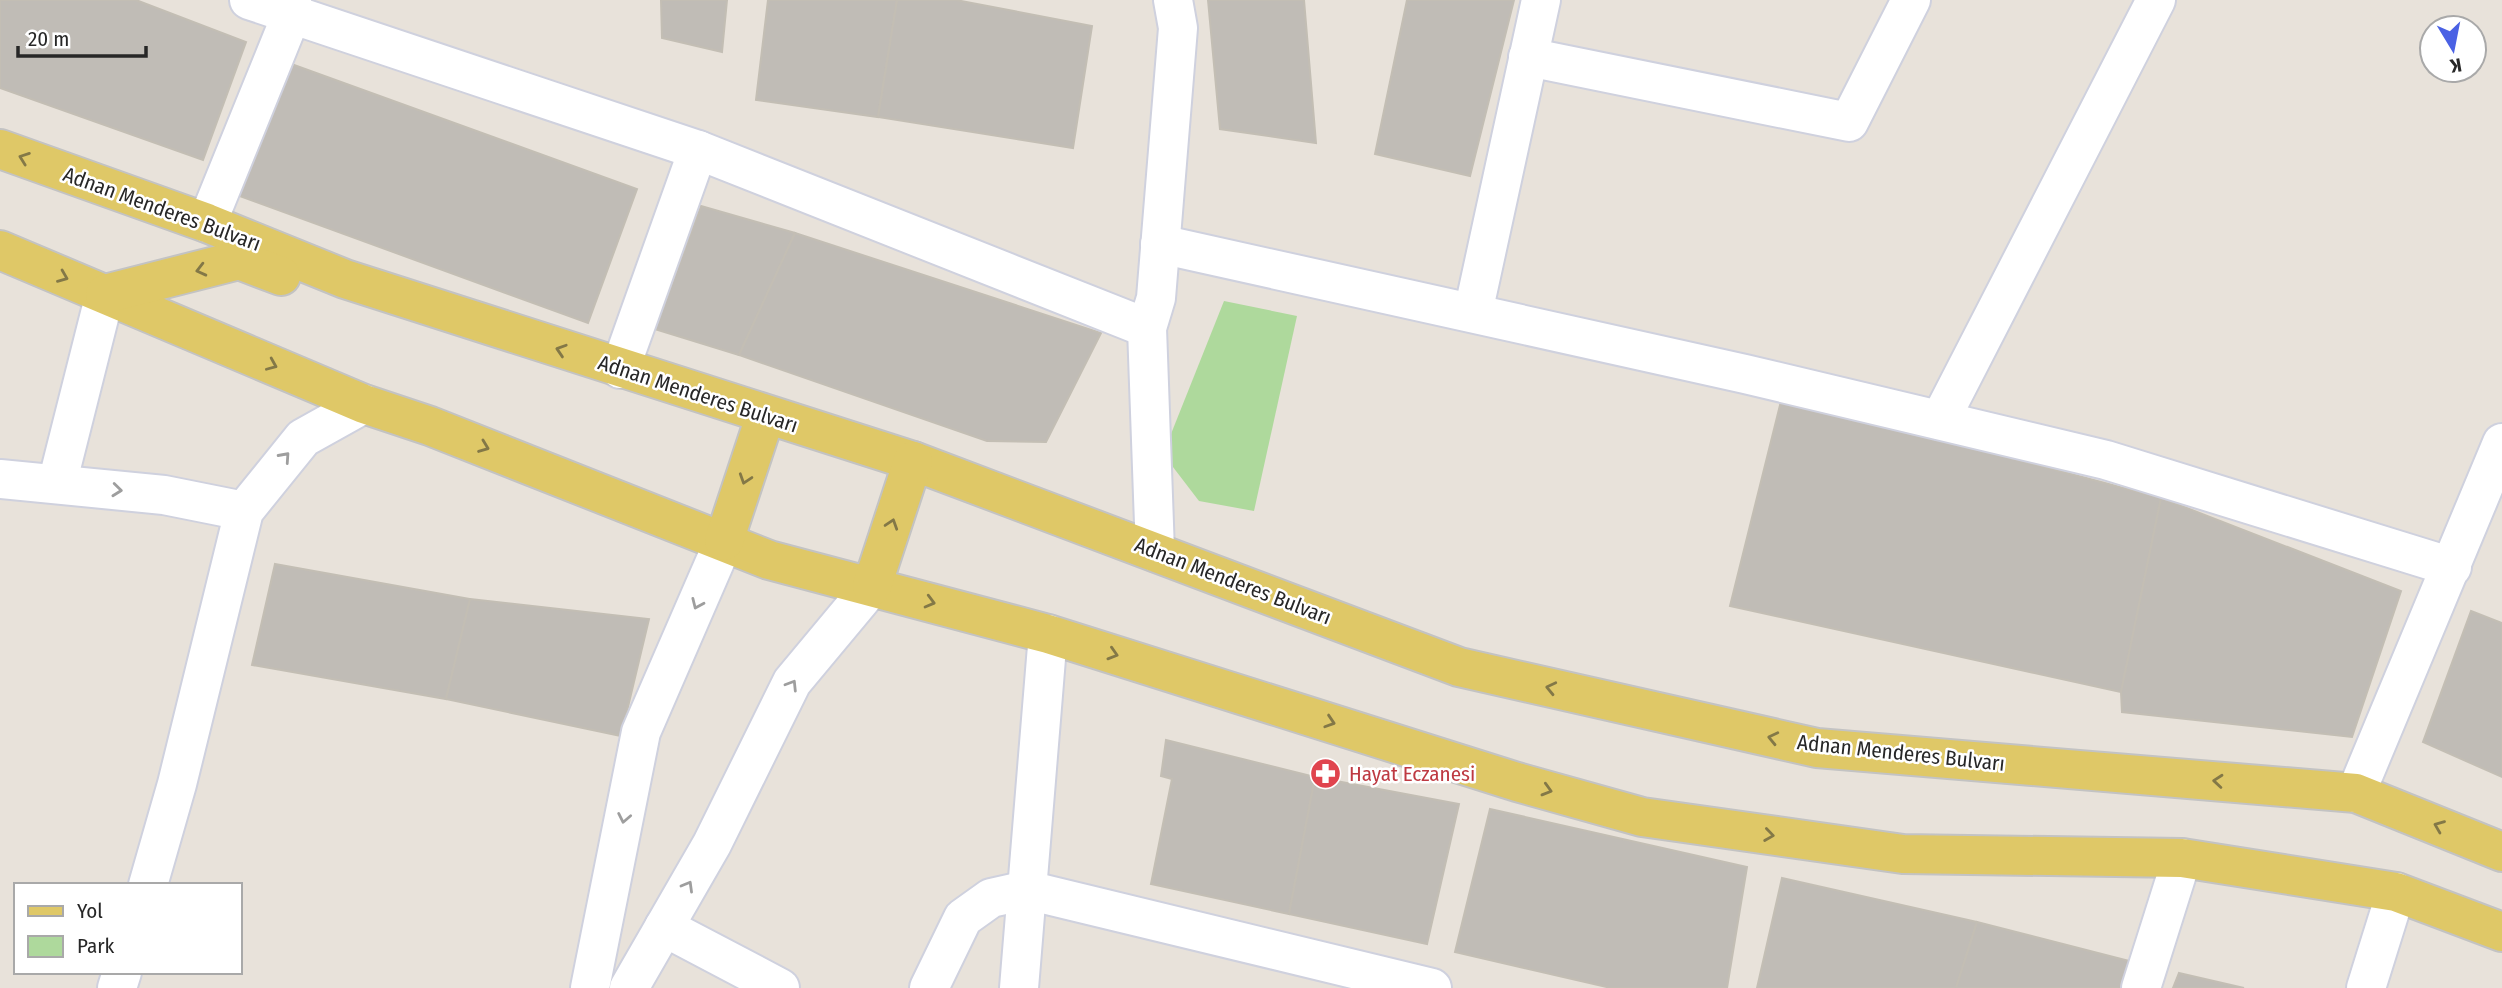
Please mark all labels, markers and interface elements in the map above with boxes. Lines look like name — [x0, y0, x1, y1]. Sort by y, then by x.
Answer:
scale bar — [18, 14, 145, 58]
north arrow — [2418, 14, 2488, 84]
text: 20 m — [28, 26, 69, 52]
text: K — [2447, 53, 2463, 78]
one-way arrow — [19, 152, 31, 166]
street label: Adnan Menderes Bulvarı — [60, 161, 264, 257]
one-way arrow — [195, 262, 207, 276]
one-way arrow — [56, 268, 68, 282]
one-way arrow — [556, 344, 568, 358]
street label: Adnan Menderes Bulvarı — [595, 349, 801, 439]
one-way arrow — [265, 357, 278, 371]
one-way arrow — [478, 439, 490, 453]
one-way arrow — [277, 452, 289, 465]
one-way arrow — [739, 472, 753, 484]
one-way arrow — [111, 482, 122, 497]
one-way arrow — [884, 518, 899, 530]
street label: Adnan Menderes Bulvarı — [1131, 532, 1335, 630]
one-way arrow — [924, 593, 936, 608]
one-way arrow — [691, 596, 705, 609]
one-way arrow — [1106, 646, 1119, 660]
one-way arrow — [784, 679, 797, 692]
one-way arrow — [1545, 682, 1557, 696]
one-way arrow — [1324, 714, 1336, 729]
street label: Adnan Menderes Bulvarı — [1796, 729, 2006, 777]
one-way arrow — [1767, 732, 1779, 747]
pharmacy icon: Hayat Eczanesi — [1309, 757, 1343, 791]
place label: Hayat Eczanesi — [1349, 761, 1475, 787]
one-way arrow — [2212, 774, 2224, 789]
one-way arrow — [1541, 782, 1553, 797]
one-way arrow — [617, 812, 632, 824]
one-way arrow — [2433, 821, 2445, 835]
one-way arrow — [1764, 828, 1775, 843]
one-way arrow — [680, 881, 693, 894]
legend — [14, 883, 242, 974]
text: Yol — [77, 898, 103, 924]
text: Park — [77, 933, 115, 959]

